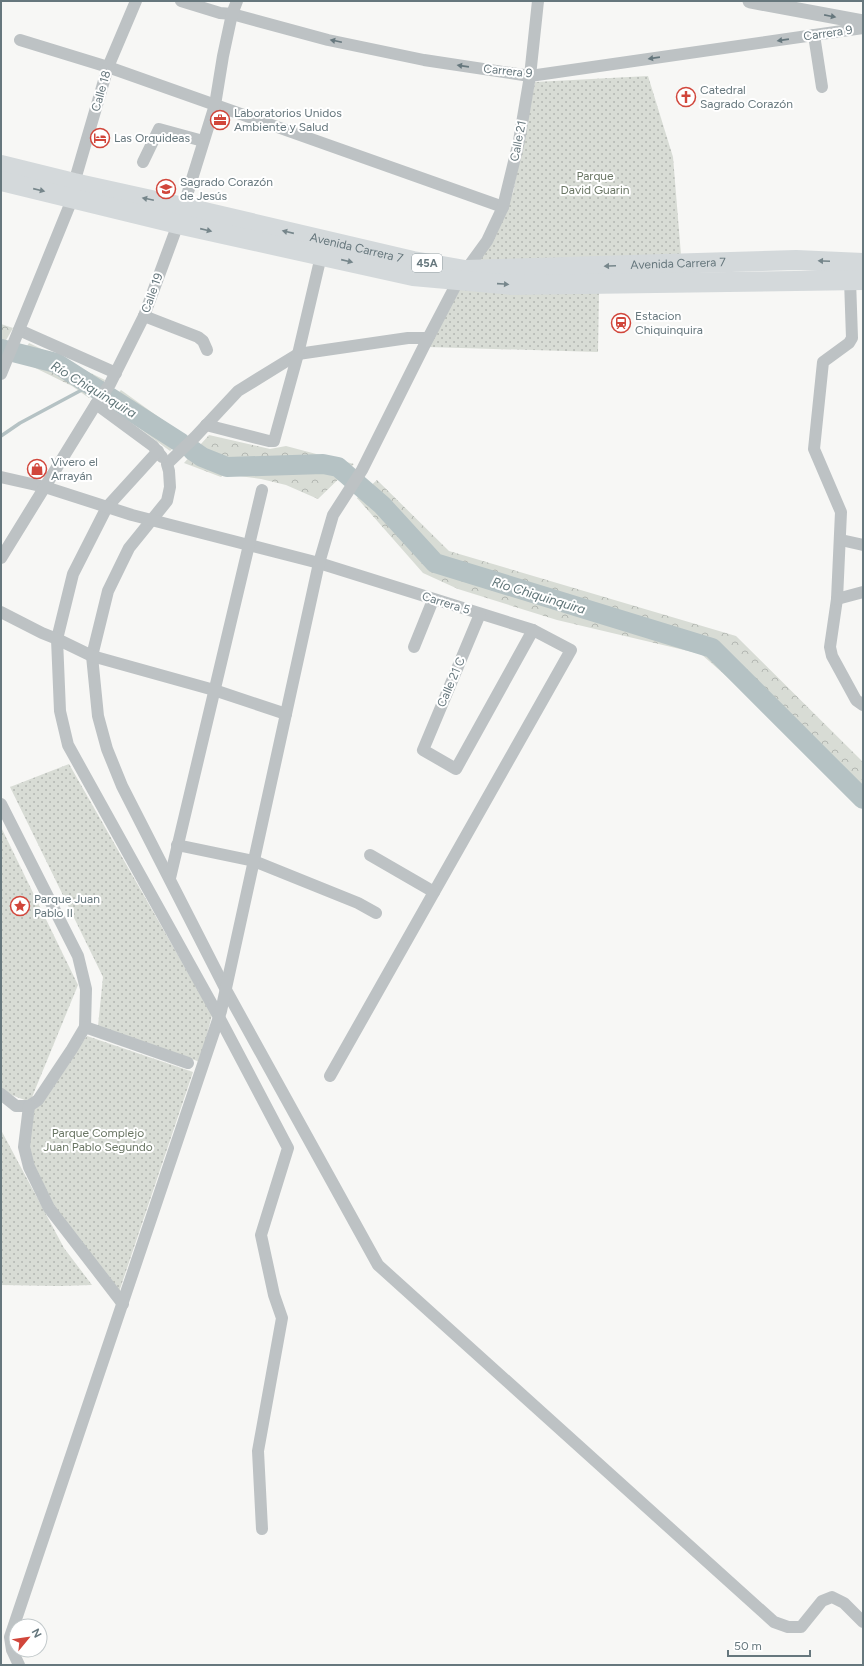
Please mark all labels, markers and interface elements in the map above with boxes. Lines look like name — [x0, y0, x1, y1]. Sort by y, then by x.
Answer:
one-way arrow — [824, 13, 836, 19]
street label: Carrera 9 — [803, 23, 854, 43]
one-way arrow — [777, 37, 789, 43]
one-way arrow — [330, 38, 342, 44]
one-way arrow — [648, 55, 660, 61]
street label: Carrera 9 — [483, 61, 533, 81]
one-way arrow — [457, 63, 470, 69]
street label: Calle 18 — [88, 69, 114, 113]
place label: Catedral Sagrado Corazón — [700, 83, 793, 111]
church icon: Catedral Sagrado Corazón — [675, 86, 697, 108]
place label: Laboratorios Unidos Ambiente y Salud — [234, 106, 342, 134]
office icon: Laboratorios Unidos Ambiente y Salud — [209, 109, 231, 131]
street label: Calle 21 — [507, 119, 529, 163]
hotel icon: Las Orquideas — [89, 127, 111, 149]
place label: Las Orquideas — [114, 131, 190, 145]
park label: Parque David Guarin — [561, 169, 630, 197]
place label: Sagrado Corazón de Jesús — [180, 175, 273, 203]
school or university icon: Sagrado Corazón de Jesús — [155, 178, 177, 200]
one-way arrow — [33, 187, 45, 193]
one-way arrow — [142, 196, 154, 202]
one-way arrow — [200, 227, 212, 233]
one-way arrow — [282, 228, 295, 234]
street label: Avenida Carrera 7 — [308, 230, 405, 266]
road number: 45A — [412, 254, 442, 272]
street label: Avenida Carrera 7 — [630, 255, 727, 272]
one-way arrow — [817, 258, 830, 264]
one-way arrow — [340, 259, 353, 265]
one-way arrow — [604, 263, 616, 270]
street label: Calle 19 — [138, 271, 166, 315]
one-way arrow — [497, 281, 509, 288]
place label: Estacion Chiquinquira — [635, 309, 703, 337]
station icon: Estacion Chiquinquira — [610, 312, 632, 334]
water label: Río Chiquinquira — [48, 358, 139, 421]
place label: Vivero el Arrayán — [51, 455, 98, 483]
shop icon: Vivero el Arrayán — [26, 458, 48, 480]
water label: Río Chiquinquira — [490, 574, 588, 617]
street label: Carrera 5 — [420, 589, 472, 617]
street label: Calle 21 C — [434, 655, 468, 709]
place label: Parque Juan Pablo II — [34, 892, 100, 920]
place icon: Parque Juan Pablo II — [9, 895, 31, 917]
park label: Parque Complejo Juan Pablo Segundo — [43, 1126, 153, 1154]
north arrow — [8, 1618, 48, 1658]
text: N — [29, 1627, 44, 1640]
scale bar — [728, 1632, 810, 1658]
text: 50 m — [734, 1639, 762, 1653]

